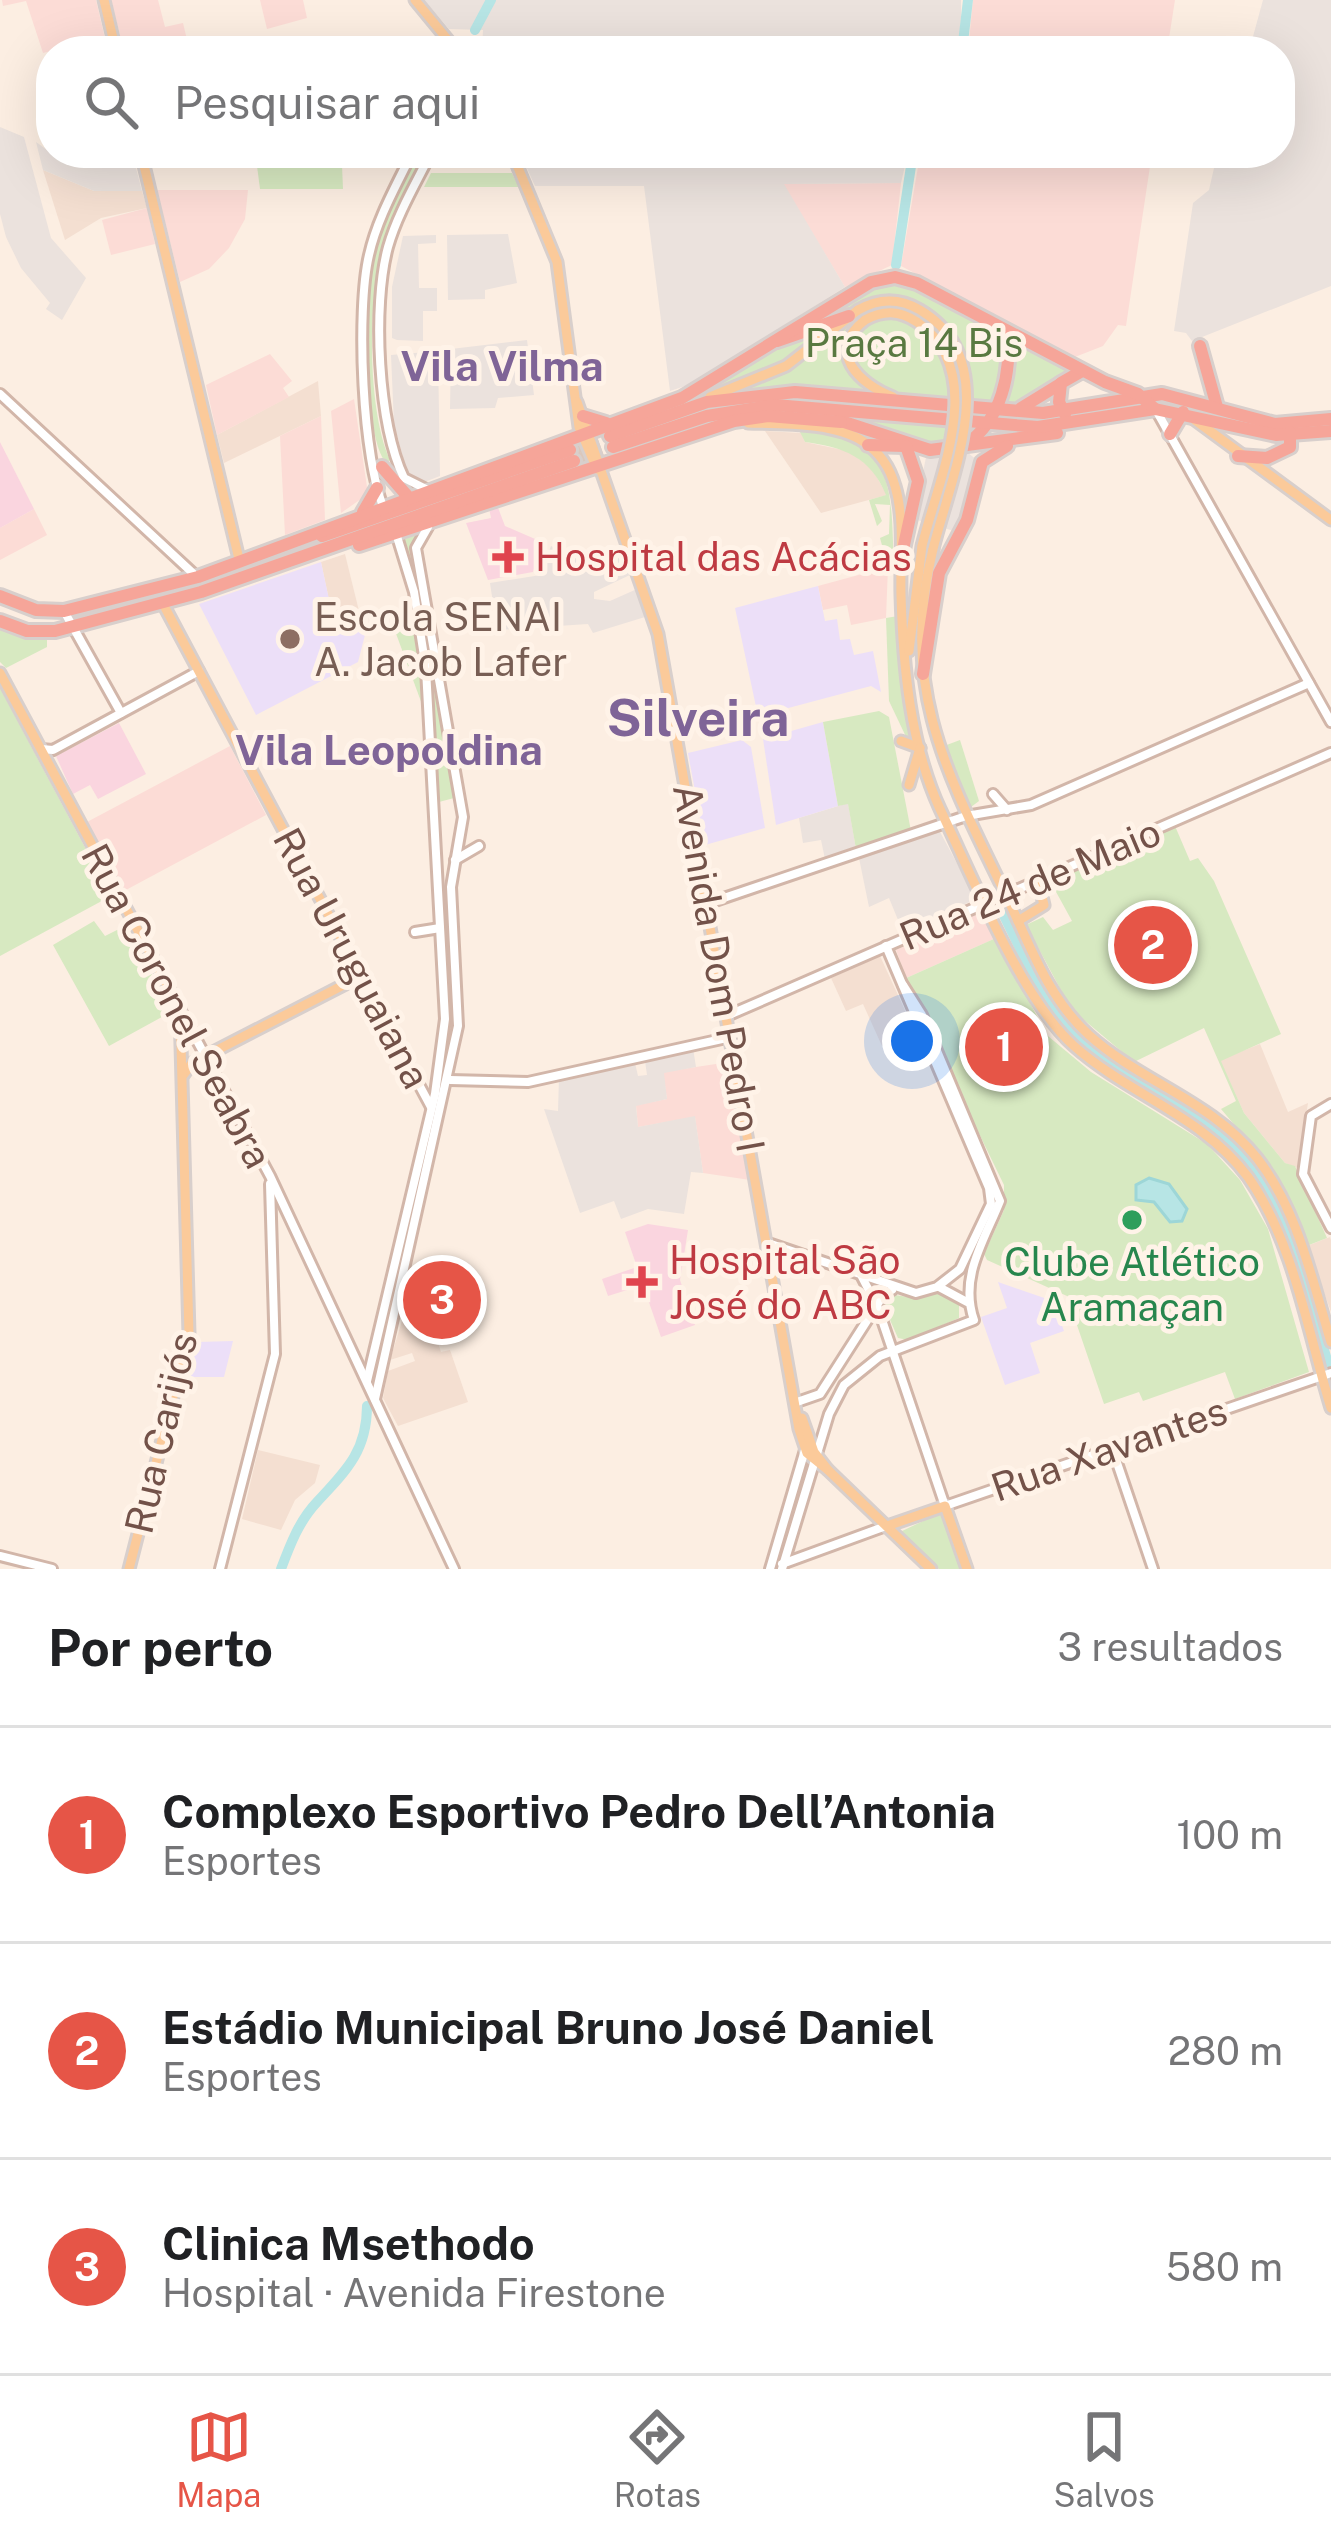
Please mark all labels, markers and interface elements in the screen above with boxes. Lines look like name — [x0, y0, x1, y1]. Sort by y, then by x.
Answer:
search box — [36, 36, 1295, 168]
icon: search — [78, 69, 144, 135]
text: Pesquisar aqui — [174, 76, 480, 129]
park label: Praça 14 Bis — [805, 320, 1023, 366]
district label: Vila Vilma — [401, 341, 603, 390]
place label: Hospital das Acácias — [535, 534, 912, 580]
marker: Hospital das Acácias — [492, 541, 524, 573]
place label: Escola SENAI A. Jacob Lafer — [314, 594, 568, 685]
marker: Escola SENAI A. Jacob Lafer — [277, 626, 303, 652]
district label: Silveira — [607, 688, 789, 747]
district label: Vila Leopoldina — [235, 725, 543, 774]
street label: Avenida Dom Pedro I — [664, 780, 774, 1156]
street label: Rua 24 de Maio — [892, 808, 1168, 960]
street label: Rua Uruguaiana — [264, 820, 440, 1096]
street label: Rua Coronel Seabra — [72, 836, 282, 1176]
pin: 2 — [1114, 900, 1192, 990]
pin: 1 — [965, 1002, 1043, 1092]
your location — [882, 1011, 942, 1071]
marker: Clube Atlético Aramaçan — [1119, 1207, 1145, 1233]
place label: Hospital São José do ABC — [669, 1237, 901, 1328]
place label: Clube Atlético Aramaçan — [1004, 1239, 1260, 1330]
pin: 3 — [403, 1255, 481, 1345]
marker: Hospital São José do ABC — [626, 1266, 658, 1298]
street label: Rua Carijós — [116, 1328, 206, 1538]
street label: Rua Xavantes — [985, 1387, 1233, 1511]
text: Por perto — [48, 1618, 273, 1677]
text: 3 resultados — [1058, 1624, 1283, 1670]
text: Complexo Esportivo Pedro Dell’Antonia — [162, 1785, 996, 1838]
text: 1 — [79, 1812, 95, 1858]
text: 100 m — [1176, 1812, 1283, 1858]
text: Esportes — [162, 1838, 322, 1884]
text: Estádio Municipal Bruno José Daniel — [162, 2001, 934, 2054]
text: 2 — [75, 2028, 99, 2074]
text: 280 m — [1168, 2028, 1283, 2074]
text: Esportes — [162, 2054, 322, 2100]
text: Clinica Msethodo — [162, 2217, 535, 2270]
text: 3 — [74, 2244, 100, 2290]
text: 580 m — [1166, 2244, 1283, 2290]
text: Hospital · Avenida Firestone — [162, 2270, 666, 2316]
tab: Mapa — [176, 2404, 261, 2514]
tab: Rotas — [614, 2404, 701, 2514]
tab: Salvos — [1054, 2404, 1155, 2514]

